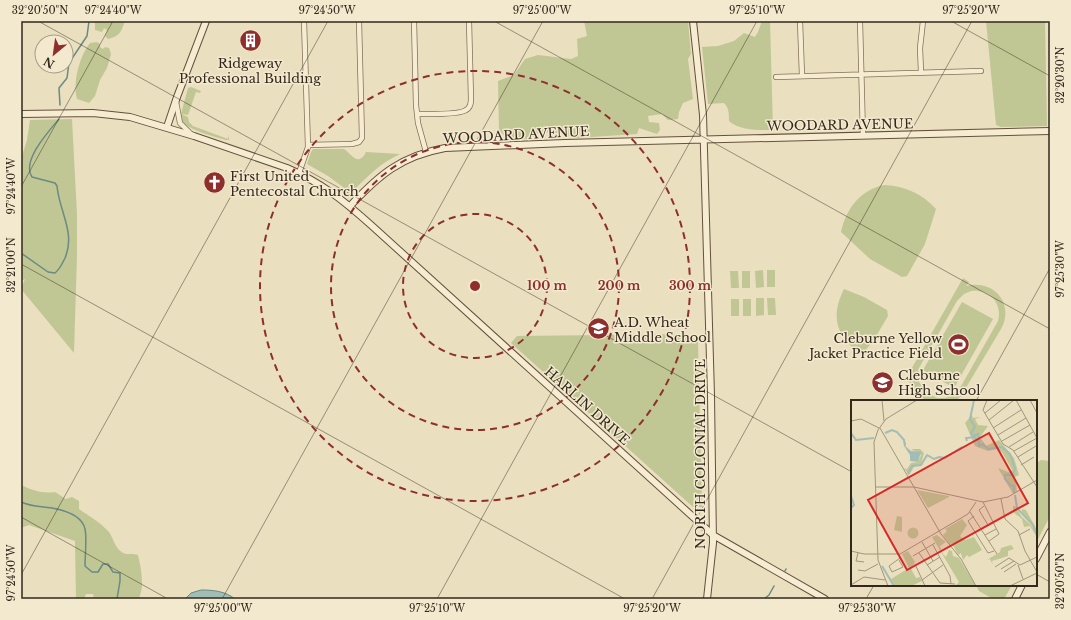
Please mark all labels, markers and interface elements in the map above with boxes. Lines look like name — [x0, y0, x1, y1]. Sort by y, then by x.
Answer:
text: 32°20'50"N — [12, 4, 68, 17]
text: 97°24'40"W — [85, 4, 142, 17]
text: 97°24'50"W — [299, 4, 356, 17]
text: 97°25'00"W — [513, 4, 572, 17]
text: 97°25'10"W — [729, 4, 785, 17]
text: 97°25'20"W — [942, 4, 1000, 17]
building icon: Ridgeway Professional Building — [237, 28, 263, 54]
north arrow — [34, 34, 74, 74]
text: 32°20'30"N — [1054, 46, 1067, 104]
text: N — [41, 54, 57, 71]
place label: Ridgeway Professional Building — [179, 55, 321, 87]
street label: WOODARD AVENUE — [766, 115, 913, 135]
street label: WOODARD AVENUE — [441, 123, 590, 147]
text: 97°24'40"W — [5, 157, 18, 214]
place label: First United Pentecostal Church — [230, 168, 359, 200]
church icon: First United Pentecostal Church — [201, 170, 227, 196]
text: 32°21'00"N — [5, 237, 18, 293]
text: 97°25'30"W — [1054, 240, 1067, 298]
text: 100 m — [527, 278, 568, 293]
text: 200 m — [598, 278, 641, 293]
text: 300 m — [669, 278, 712, 293]
centre of rings — [468, 279, 482, 293]
place label: A.D. Wheat Middle School — [613, 314, 711, 346]
school or university icon: A.D. Wheat Middle School — [586, 316, 612, 342]
place label: Cleburne Yellow Jacket Practice Field — [807, 330, 942, 362]
sports icon: Cleburne Yellow Jacket Practice Field — [945, 332, 971, 358]
street label: NORTH COLONIAL DRIVE — [692, 359, 709, 549]
street label: HARLIN DRIVE — [541, 363, 633, 449]
place label: Cleburne High School — [898, 367, 980, 399]
school or university icon: Cleburne High School — [870, 369, 896, 395]
inset map — [851, 400, 1037, 586]
text: 97°24'50"W — [5, 544, 18, 601]
text: 32°20'50"N — [1054, 553, 1067, 609]
text: 97°25'00"W — [194, 602, 253, 615]
text: 97°25'10"W — [409, 602, 465, 615]
text: 97°25'20"W — [623, 602, 681, 615]
text: 97°25'30"W — [838, 602, 896, 615]

